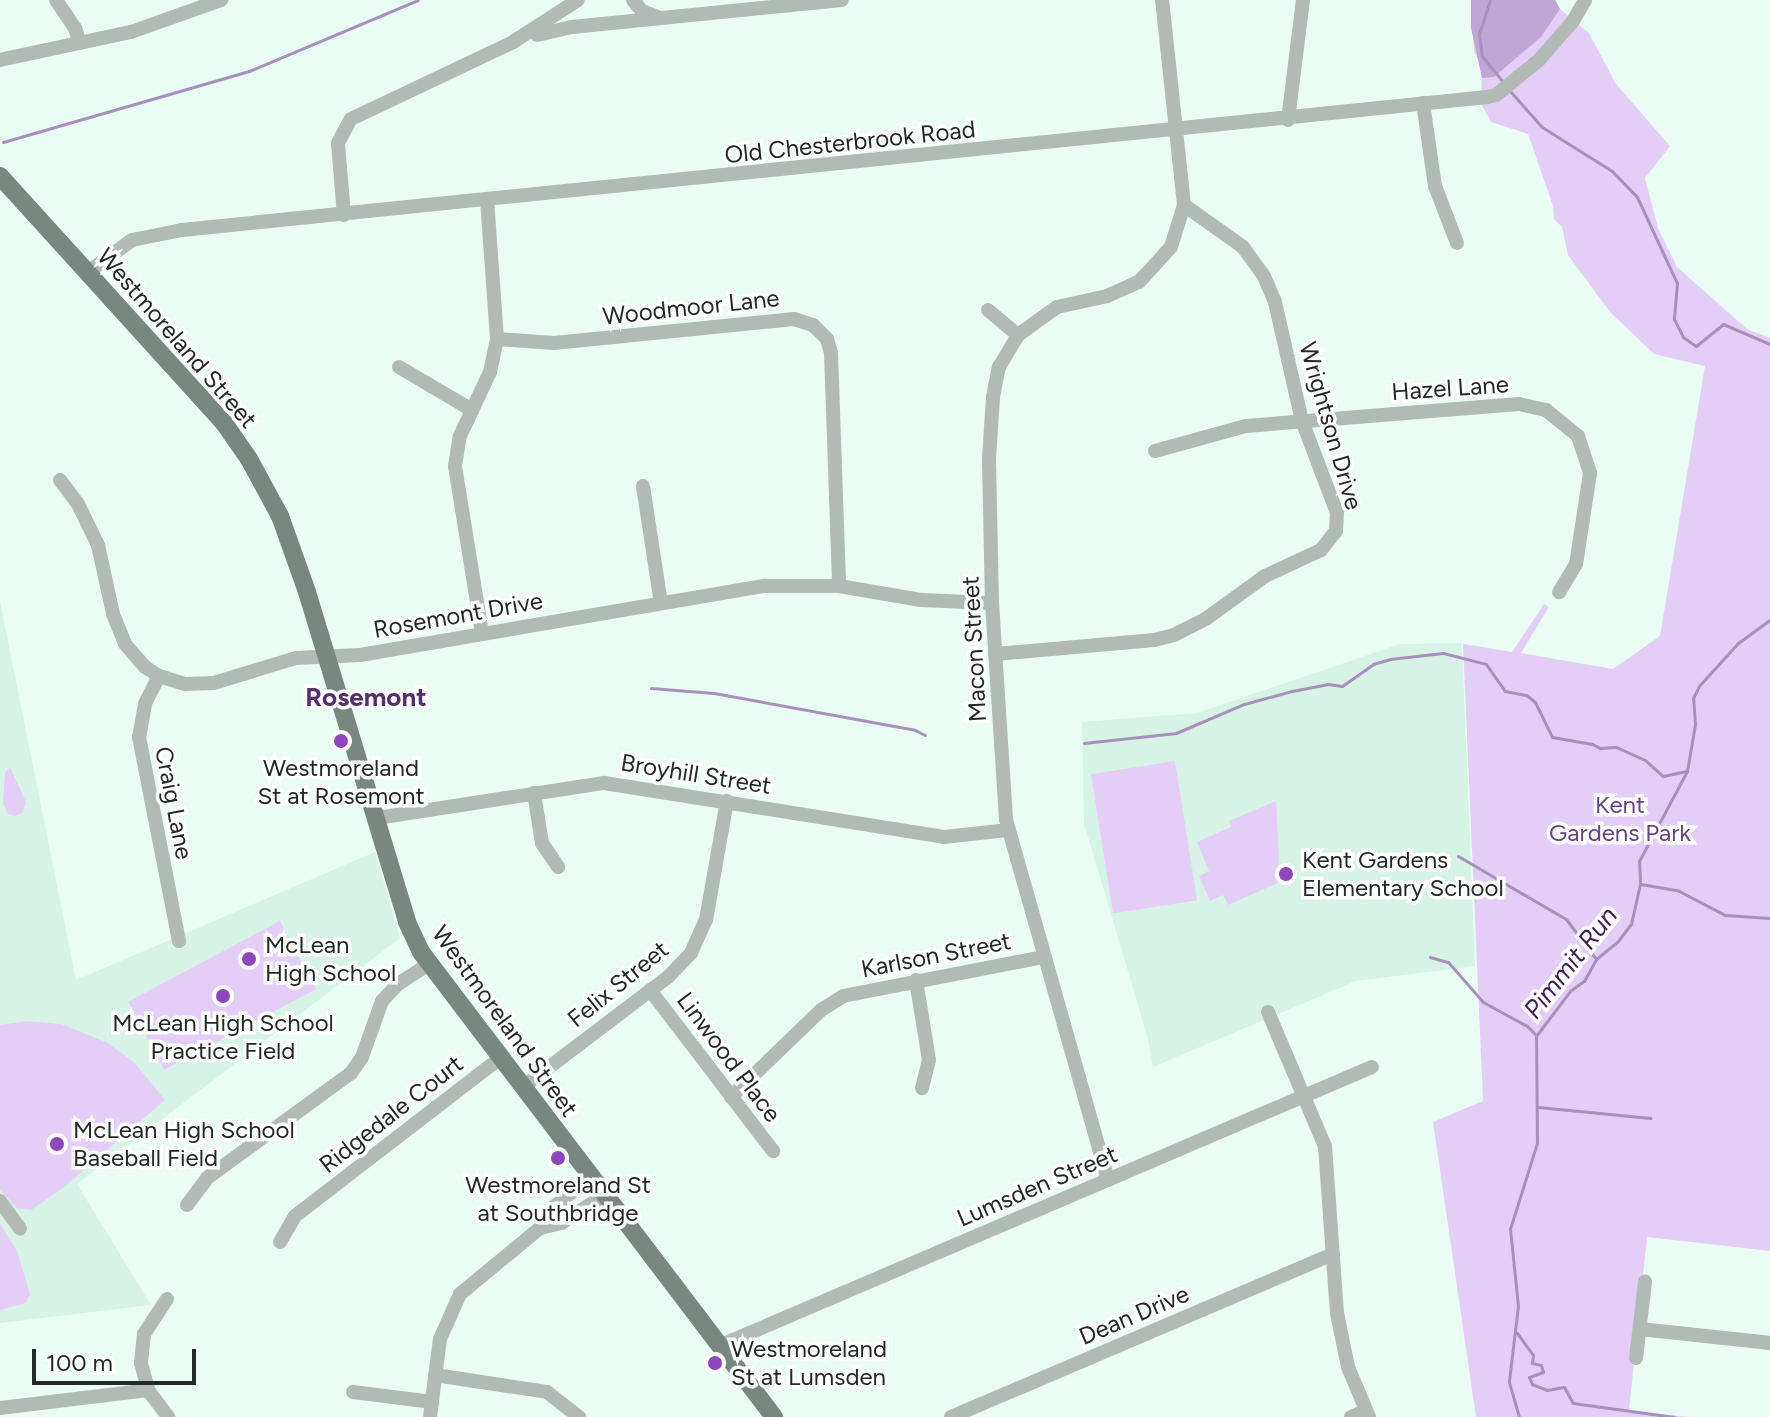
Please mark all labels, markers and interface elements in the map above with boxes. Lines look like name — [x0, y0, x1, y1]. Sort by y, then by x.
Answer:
street label: Old Chesterbrook Road — [723, 115, 977, 169]
street label: Westmoreland Street — [91, 242, 263, 434]
street label: Woodmoor Lane — [601, 283, 781, 331]
street label: Wrightson Drive — [1293, 339, 1369, 513]
street label: Hazel Lane — [1390, 370, 1510, 406]
street label: Macon Street — [956, 575, 992, 723]
street label: Rosemont Drive — [371, 586, 545, 644]
district label: Rosemont — [305, 682, 427, 714]
marker: Westmoreland St at Rosemont — [332, 732, 350, 750]
street label: Craig Lane — [149, 744, 199, 862]
street label: Broyhill Street — [619, 748, 773, 800]
place label: Westmoreland St at Rosemont — [257, 754, 425, 810]
park label: Kent Gardens Park — [1549, 791, 1691, 847]
place label: Kent Gardens Elementary School — [1302, 846, 1504, 902]
marker: Kent Gardens Elementary School — [1277, 865, 1295, 883]
water label: Pimmit Run — [1518, 901, 1624, 1025]
street label: Westmoreland Street — [426, 920, 584, 1122]
street label: Karlson Street — [859, 926, 1013, 984]
place label: McLean High School — [265, 931, 396, 987]
street label: Felix Street — [562, 935, 674, 1033]
marker: McLean High School — [240, 950, 258, 968]
street label: Linwood Place — [671, 986, 787, 1128]
marker: McLean High School Practice Field — [214, 987, 232, 1005]
place label: McLean High School Practice Field — [112, 1009, 334, 1065]
street label: Ridgedale Court — [313, 1049, 469, 1179]
place label: McLean High School Baseball Field — [73, 1116, 295, 1172]
marker: McLean High School Baseball Field — [48, 1135, 66, 1153]
street label: Lumsden Street — [953, 1139, 1121, 1233]
marker: Westmoreland St at Southbridge — [549, 1149, 567, 1167]
place label: Westmoreland St at Southbridge — [465, 1171, 651, 1227]
street label: Dean Drive — [1075, 1279, 1193, 1351]
scale bar — [36, 1333, 200, 1383]
place label: Westmoreland St at Lumsden — [731, 1335, 887, 1391]
text: 100 m — [46, 1348, 113, 1377]
marker: Westmoreland St at Lumsden — [706, 1354, 724, 1372]

